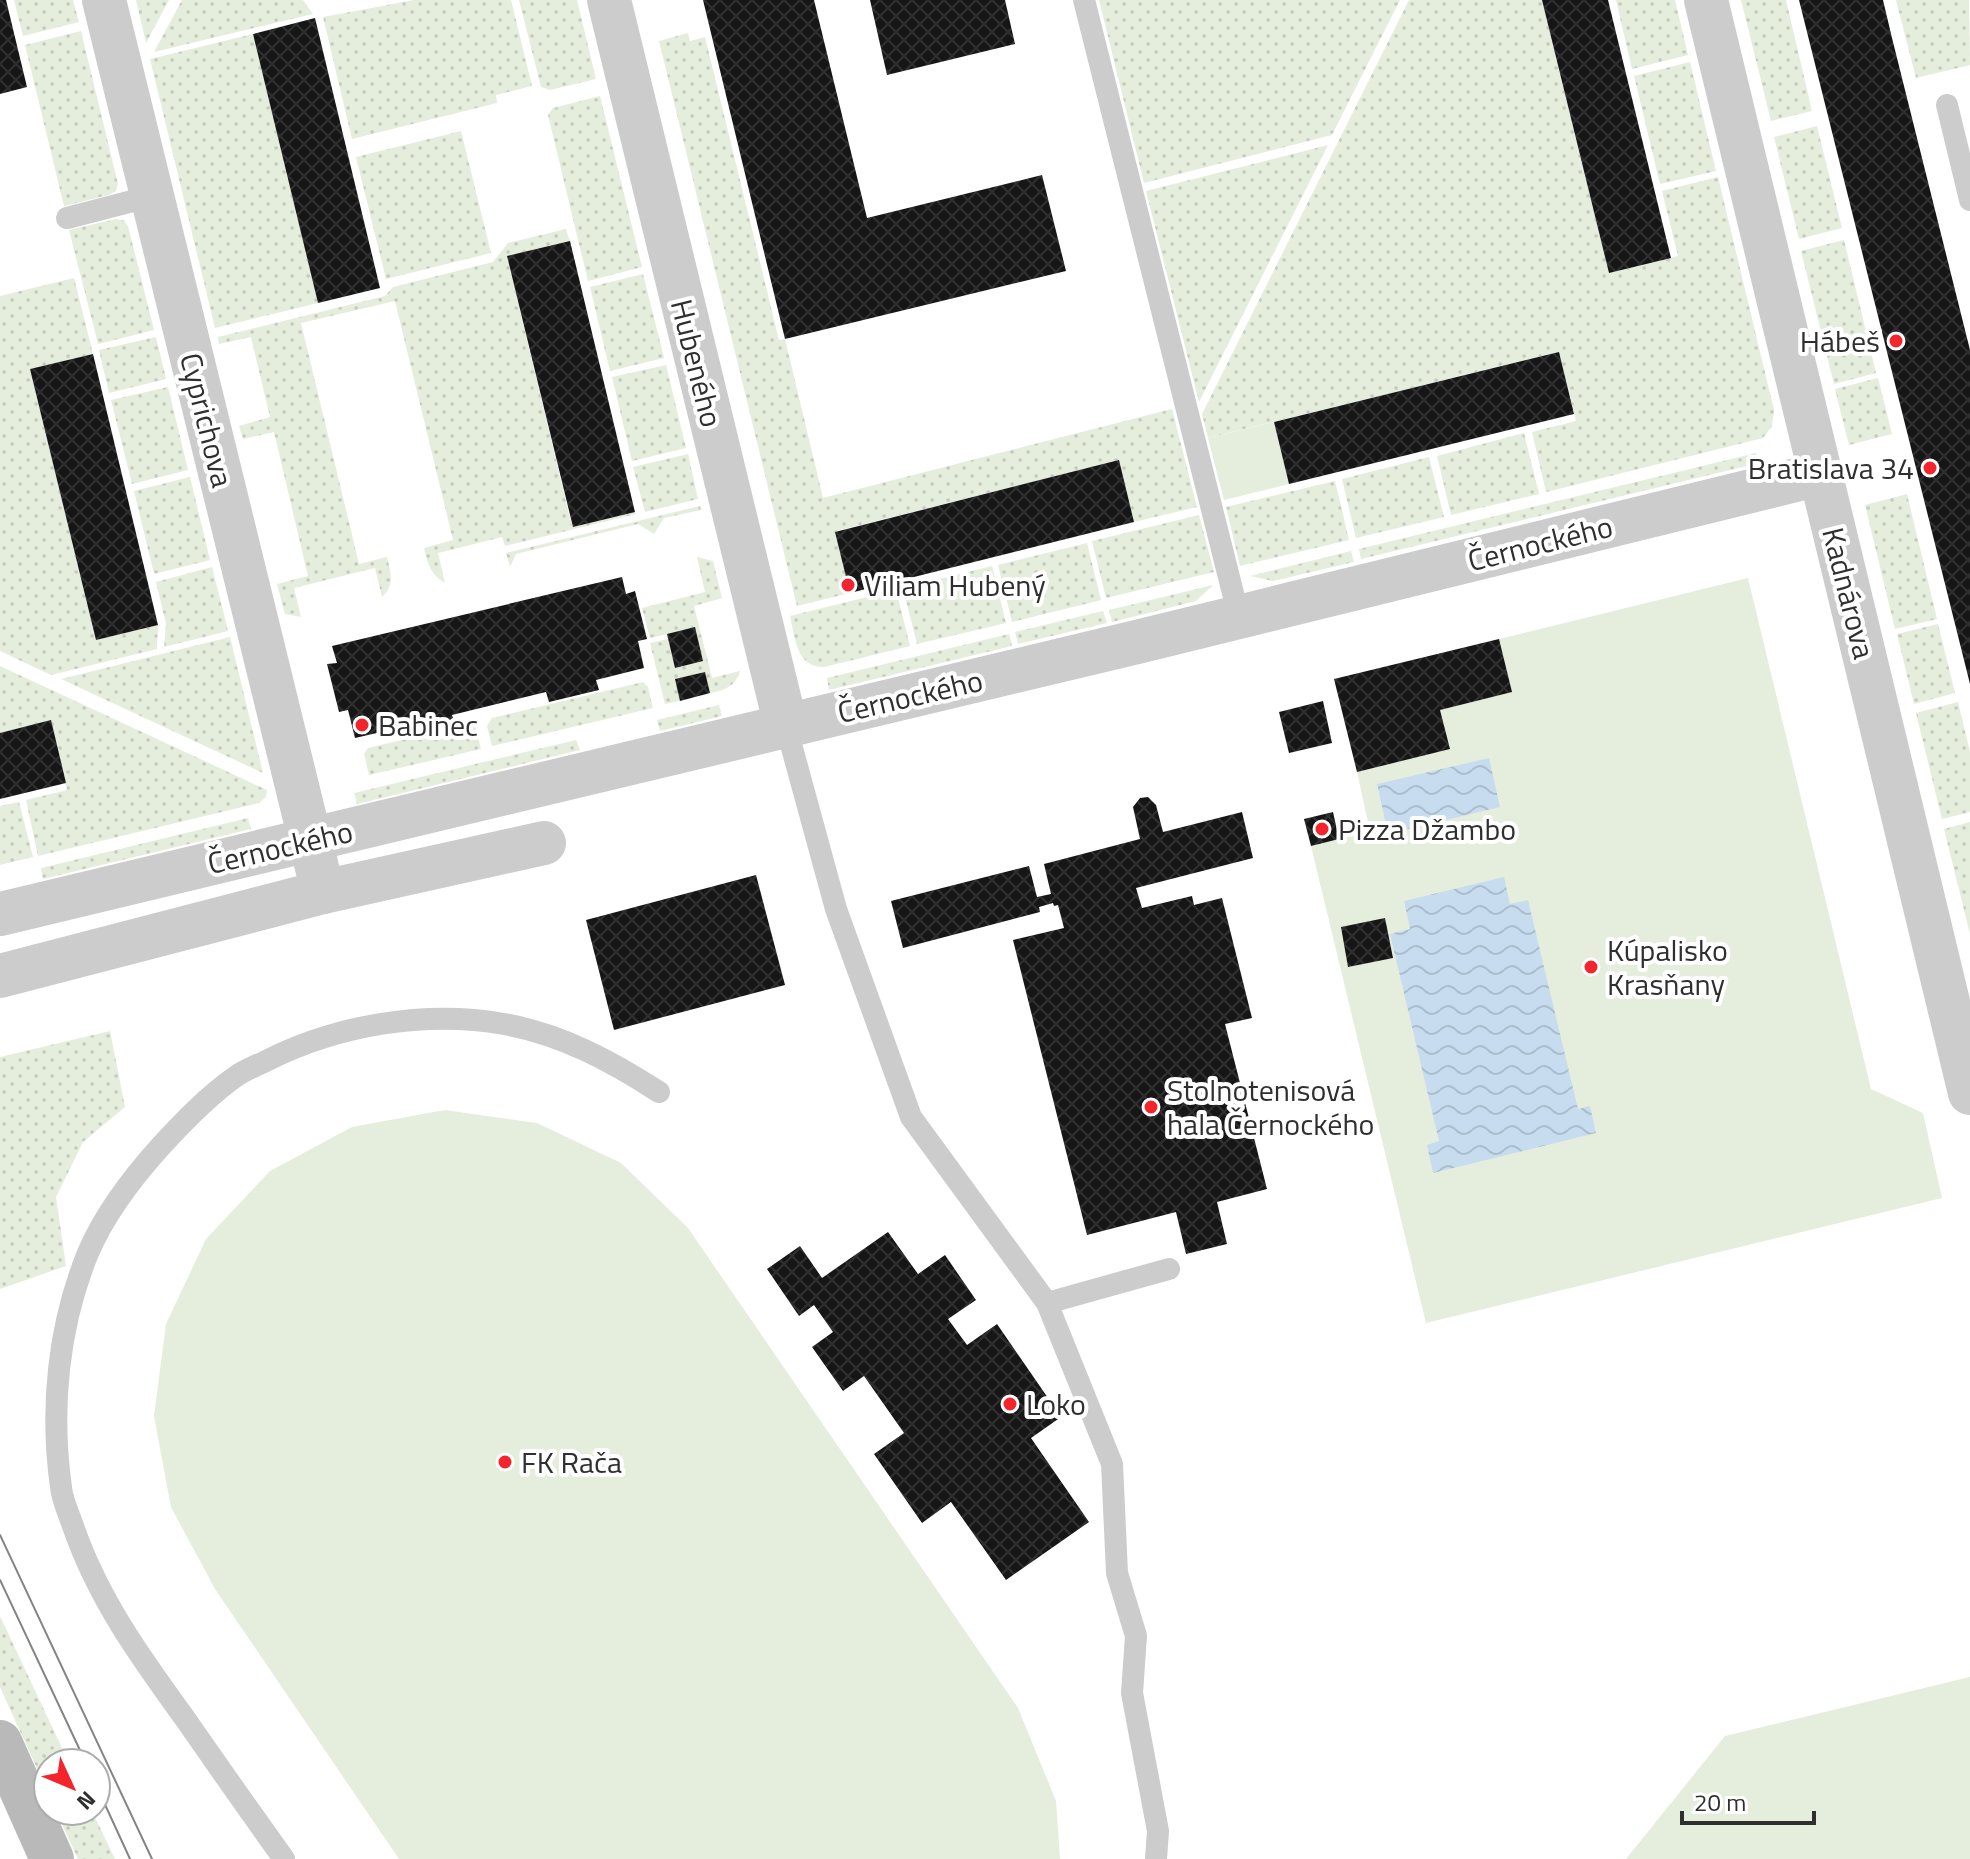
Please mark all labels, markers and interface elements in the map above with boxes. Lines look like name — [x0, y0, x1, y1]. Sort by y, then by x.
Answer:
street label: Hubeného — [659, 294, 735, 432]
place label: Hábeš — [1800, 318, 1880, 364]
marker: Hábeš — [1887, 332, 1905, 350]
street label: Cyprichova — [168, 348, 246, 492]
place label: Bratislava 34 — [1748, 445, 1914, 491]
marker: Bratislava 34 — [1921, 459, 1939, 477]
street label: Černockého — [1463, 503, 1617, 583]
street label: Kadnárova — [1810, 522, 1888, 664]
place label: Viliam Hubený — [864, 562, 1046, 608]
marker: Viliam Hubený — [839, 576, 857, 594]
street label: Černockého — [833, 657, 987, 735]
place label: Babinec — [378, 702, 478, 748]
marker: Babinec — [353, 716, 371, 734]
place label: Pizza Džambo — [1338, 806, 1516, 852]
street label: Černockého — [203, 808, 357, 886]
marker: Pizza Džambo — [1313, 820, 1331, 838]
place label: Kúpalisko Krasňany — [1607, 927, 1728, 1007]
marker: Kúpalisko Krasňany — [1582, 958, 1600, 976]
place label: Stolnotenisová hala Černockého — [1167, 1067, 1374, 1147]
marker: Stolnotenisová hala Černockého — [1142, 1098, 1160, 1116]
place label: Loko — [1026, 1381, 1086, 1427]
marker: Loko — [1001, 1395, 1019, 1413]
place label: FK Rača — [521, 1439, 622, 1485]
marker: FK Rača — [496, 1453, 514, 1471]
north arrow — [32, 1747, 112, 1827]
scale bar — [1682, 1775, 1814, 1825]
text: N — [69, 1784, 104, 1818]
text: 20 m — [1694, 1784, 1746, 1820]

